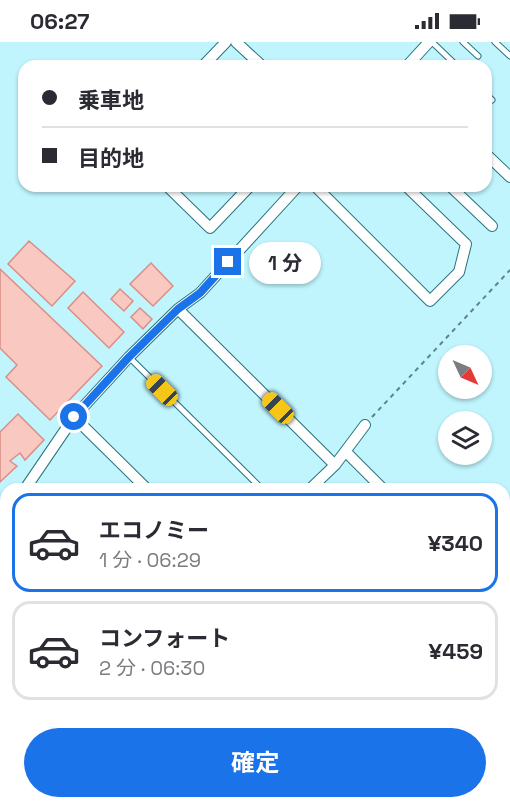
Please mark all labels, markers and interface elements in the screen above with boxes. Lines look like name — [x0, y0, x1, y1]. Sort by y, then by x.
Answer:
text: 06:27 — [30, 7, 89, 35]
text: 乗車地 — [78, 86, 144, 114]
text: 目的地 — [78, 144, 144, 172]
callout: 1 分 — [249, 241, 321, 283]
route end — [214, 248, 241, 275]
text: 1 分 — [268, 250, 302, 276]
north arrow — [438, 345, 492, 399]
map controls — [438, 345, 492, 465]
car — [143, 371, 181, 409]
car — [259, 389, 297, 427]
route start — [60, 403, 87, 430]
button: layers — [438, 411, 492, 465]
icon: car — [27, 516, 81, 570]
text: エコノミー — [99, 516, 209, 544]
text: ¥340 — [428, 529, 483, 557]
text: 1 分 · 06:29 — [99, 547, 201, 573]
icon: car — [27, 624, 81, 678]
text: コンフォート — [99, 624, 230, 652]
text: ¥459 — [429, 637, 483, 665]
text: 2 分 · 06:30 — [99, 655, 205, 681]
button: 確定 — [24, 728, 486, 797]

